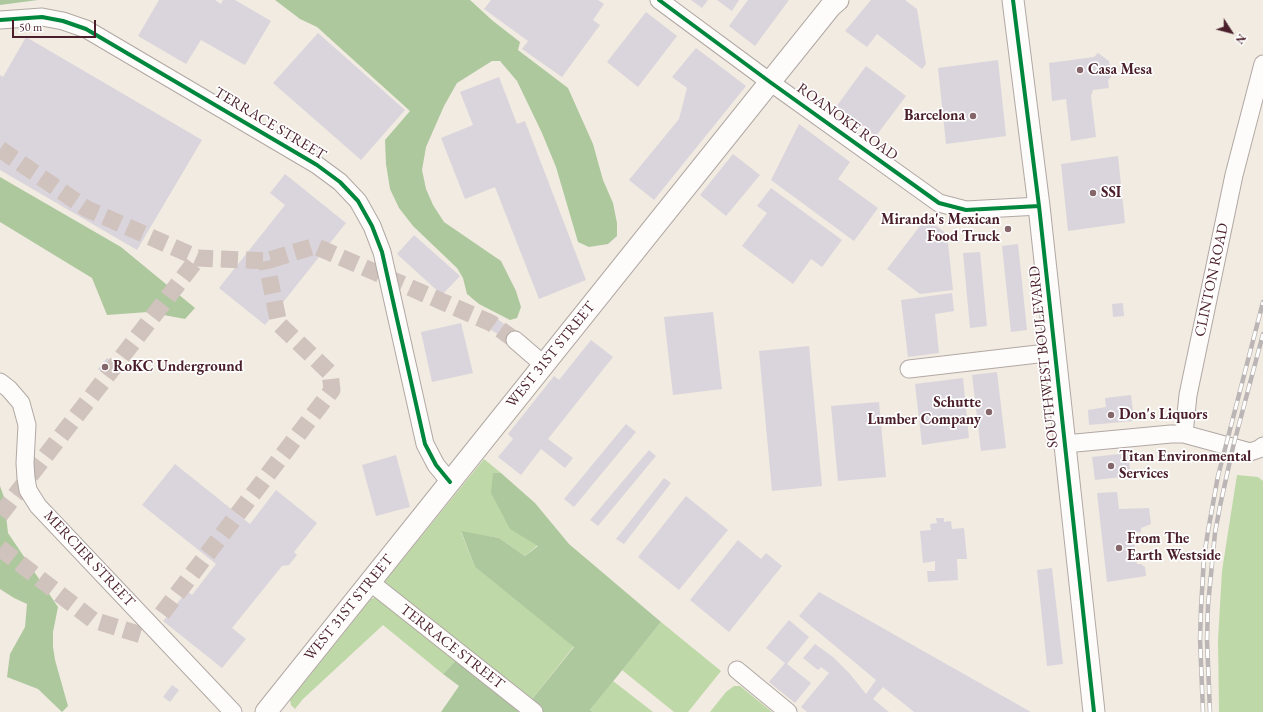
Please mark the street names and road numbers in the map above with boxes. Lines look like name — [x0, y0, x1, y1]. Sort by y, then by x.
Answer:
street label: ROANOKE ROAD — [793, 79, 901, 165]
street label: TERRACE STREET — [211, 84, 329, 164]
street label: CLINTON ROAD — [1191, 221, 1233, 339]
street label: SOUTHWEST BOULEVARD — [1025, 265, 1063, 449]
street label: WEST 31ST STREET — [503, 298, 599, 412]
street label: MERCIER STREET — [40, 507, 138, 611]
street label: WEST 31ST STREET — [301, 551, 397, 665]
street label: TERRACE STREET — [396, 601, 508, 693]

